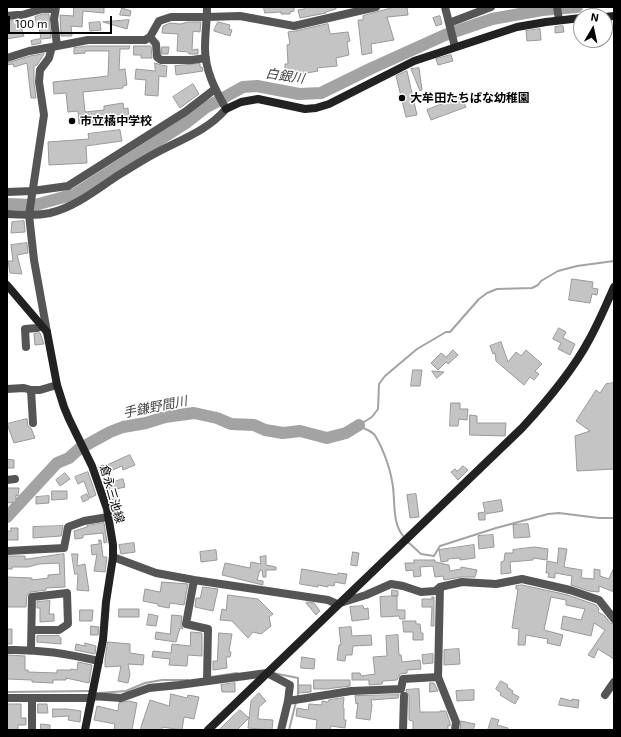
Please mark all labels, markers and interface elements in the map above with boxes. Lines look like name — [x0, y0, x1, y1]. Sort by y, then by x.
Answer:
scale bar — [10, 8, 114, 34]
north arrow — [573, 8, 613, 48]
text: N — [590, 10, 600, 24]
text: 100 m — [15, 16, 47, 30]
water label: 白銀川 — [265, 66, 305, 86]
place label: 大牟田たちばな幼稚園 — [410, 91, 530, 105]
marker: 大牟田たちばな幼稚園 — [397, 93, 407, 103]
place label: 市立橘中学校 — [80, 114, 152, 128]
marker: 市立橘中学校 — [67, 116, 77, 126]
water label: 手鎌野間川 — [122, 393, 188, 421]
street label: 倉永三池線 — [97, 463, 127, 525]

